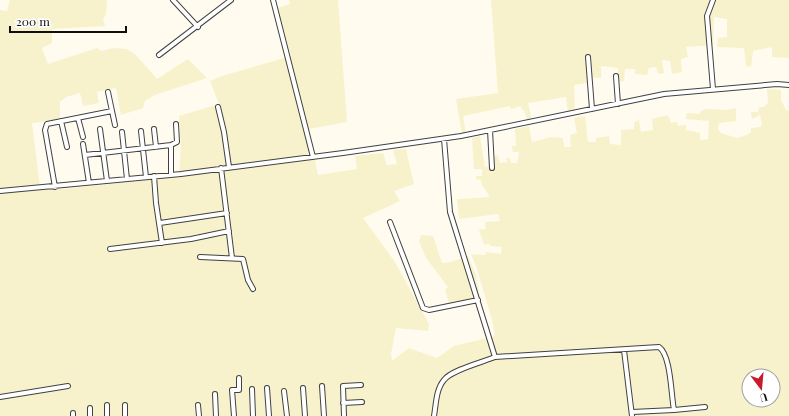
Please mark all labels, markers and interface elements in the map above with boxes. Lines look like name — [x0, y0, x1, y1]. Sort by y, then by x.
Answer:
scale bar — [10, 8, 126, 34]
text: 200 m — [16, 13, 50, 29]
north arrow — [741, 368, 781, 408]
text: U — [758, 390, 770, 406]

